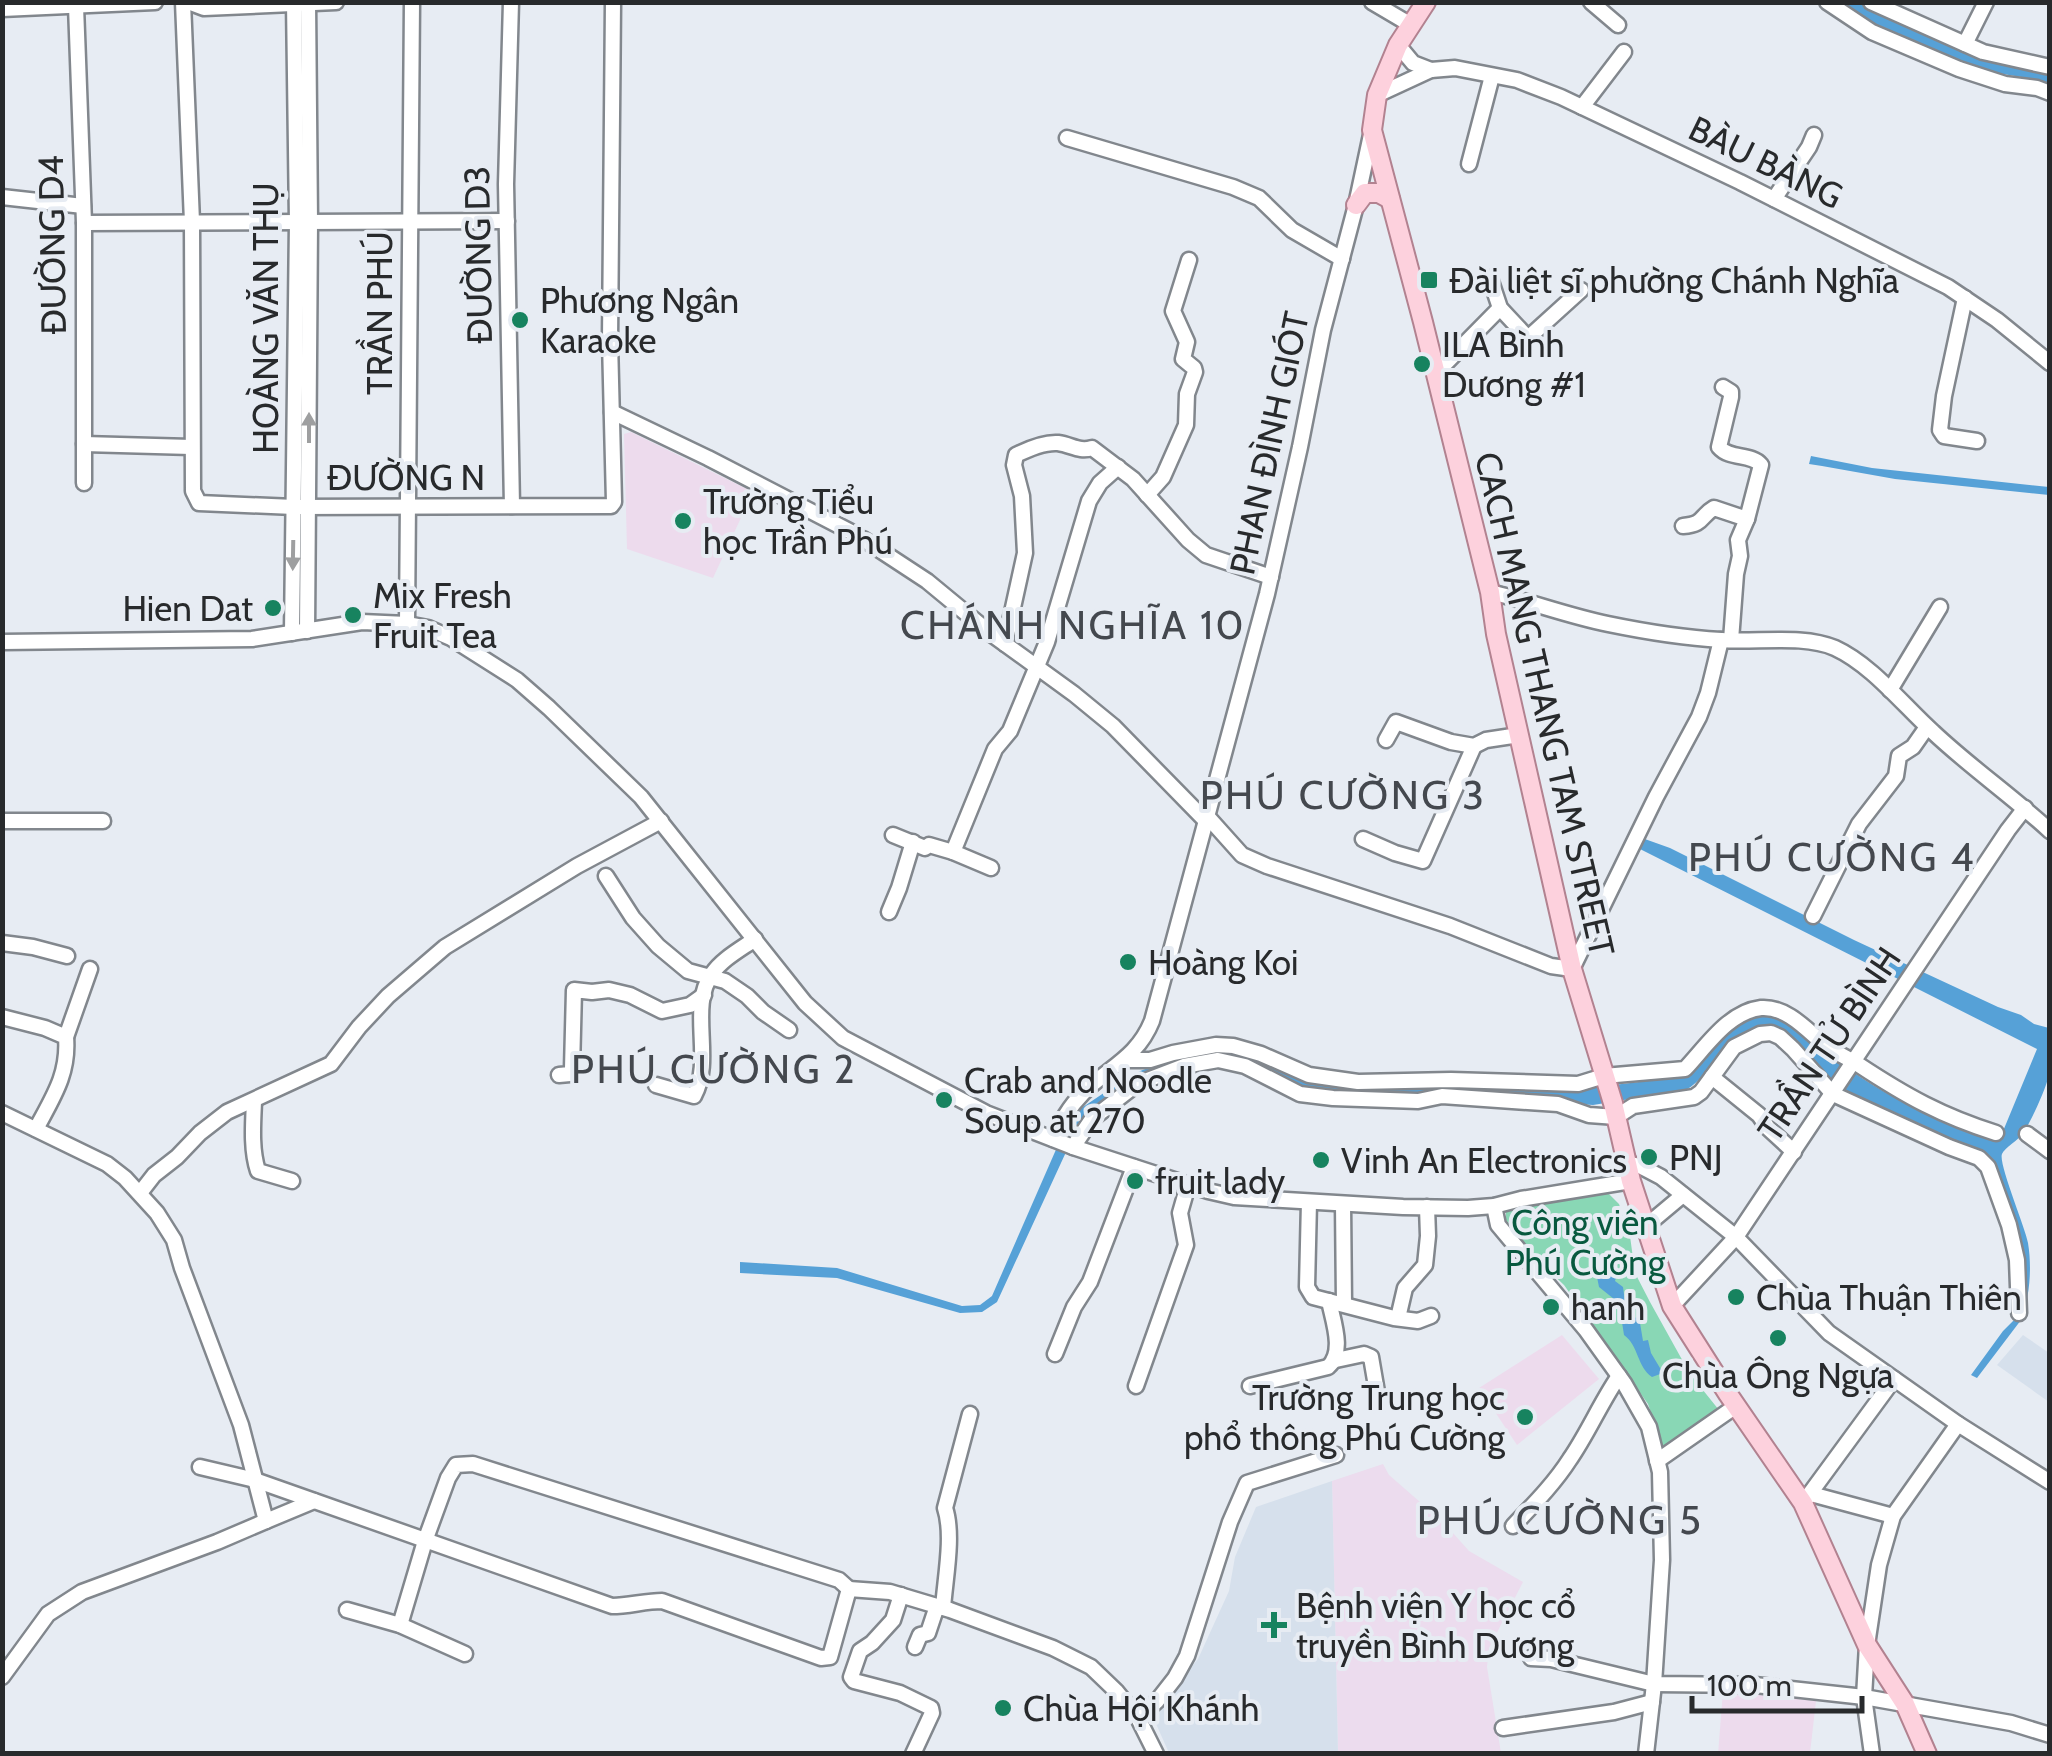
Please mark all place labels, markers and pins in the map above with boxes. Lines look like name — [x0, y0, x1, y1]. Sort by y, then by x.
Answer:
place label: Đài liệt sĩ phường Chánh Nghĩa — [1449, 259, 1899, 302]
marker: Đài liệt sĩ phường Chánh Nghĩa — [1418, 269, 1440, 291]
place label: Phương Ngân Karaoke — [540, 279, 739, 362]
marker: Phương Ngân Karaoke — [509, 309, 531, 331]
place label: ILA Bình Dương #1 — [1442, 323, 1586, 406]
marker: ILA Bình Dương #1 — [1411, 353, 1433, 375]
place label: Trường Tiểu học Trần Phú — [703, 480, 893, 563]
marker: Trường Tiểu học Trần Phú — [672, 510, 694, 532]
place label: Mix Fresh Fruit Tea — [373, 574, 512, 657]
place label: Hien Dat — [122, 587, 253, 630]
marker: Hien Dat — [262, 597, 284, 619]
marker: Mix Fresh Fruit Tea — [342, 604, 364, 626]
place label: Hoàng Koi — [1148, 941, 1298, 984]
marker: Hoàng Koi — [1117, 951, 1139, 973]
place label: Crab and Noodle Soup at 270 — [964, 1059, 1212, 1142]
marker: Crab and Noodle Soup at 270 — [933, 1089, 955, 1111]
place label: PNJ — [1669, 1136, 1723, 1179]
place label: Vinh An Electronics — [1341, 1139, 1627, 1182]
marker: PNJ — [1638, 1146, 1660, 1168]
marker: Vinh An Electronics — [1310, 1149, 1332, 1171]
place label: fruit lady — [1155, 1160, 1286, 1203]
marker: fruit lady — [1124, 1170, 1146, 1192]
place label: Chùa Thuận Thiên — [1756, 1276, 2022, 1319]
place label: hanh — [1571, 1286, 1645, 1329]
marker: Chùa Thuận Thiên — [1725, 1286, 1747, 1308]
marker: hanh — [1540, 1296, 1562, 1318]
marker: Chùa Ông Ngựa — [1767, 1327, 1789, 1349]
place label: Chùa Ông Ngựa — [1662, 1354, 1894, 1397]
place label: Trường Trung học phổ thông Phú Cường — [1184, 1376, 1506, 1459]
marker: Trường Trung học phổ thông Phú Cường — [1514, 1406, 1536, 1428]
place label: Bệnh viện Y học cổ truyền Bình Dương — [1296, 1584, 1576, 1667]
marker: Bệnh viện Y học cổ truyền Bình Dương — [1261, 1612, 1287, 1638]
place label: Chùa Hội Khánh — [1023, 1687, 1259, 1730]
marker: Chùa Hội Khánh — [992, 1697, 1014, 1719]

